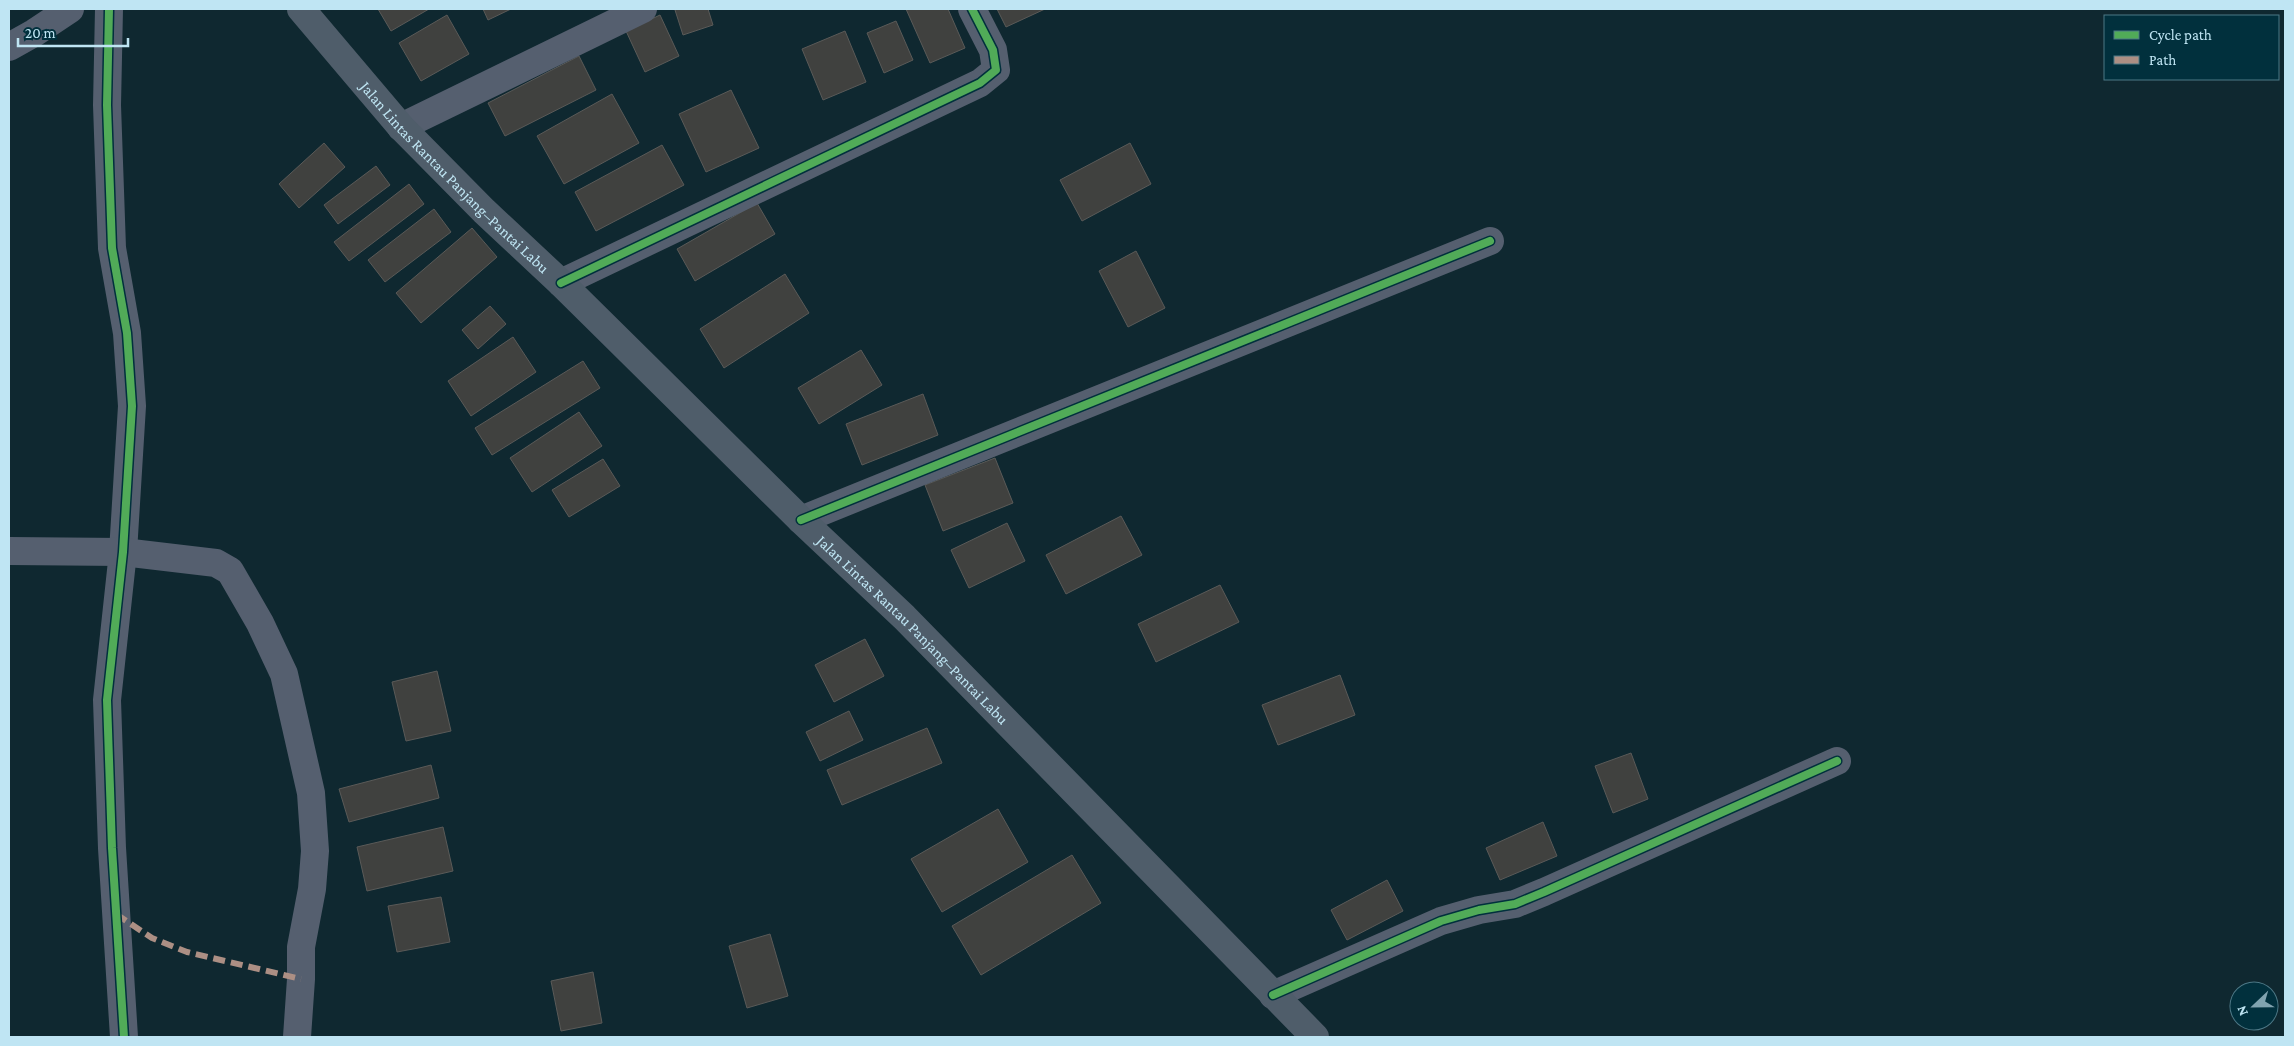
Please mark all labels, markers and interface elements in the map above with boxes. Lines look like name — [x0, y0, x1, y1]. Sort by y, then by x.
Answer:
scale bar — [18, 15, 128, 47]
legend — [2104, 15, 2279, 80]
text: 20 m — [25, 25, 56, 41]
text: Cycle path — [2149, 27, 2212, 44]
text: Path — [2149, 52, 2176, 68]
street label: Jalan Lintas Rantau Panjang–Pantai Labu — [355, 76, 553, 276]
street label: Jalan Lintas Rantau Panjang–Pantai Labu — [812, 530, 1013, 728]
north arrow — [2229, 981, 2279, 1031]
text: N — [2233, 1003, 2251, 1018]

